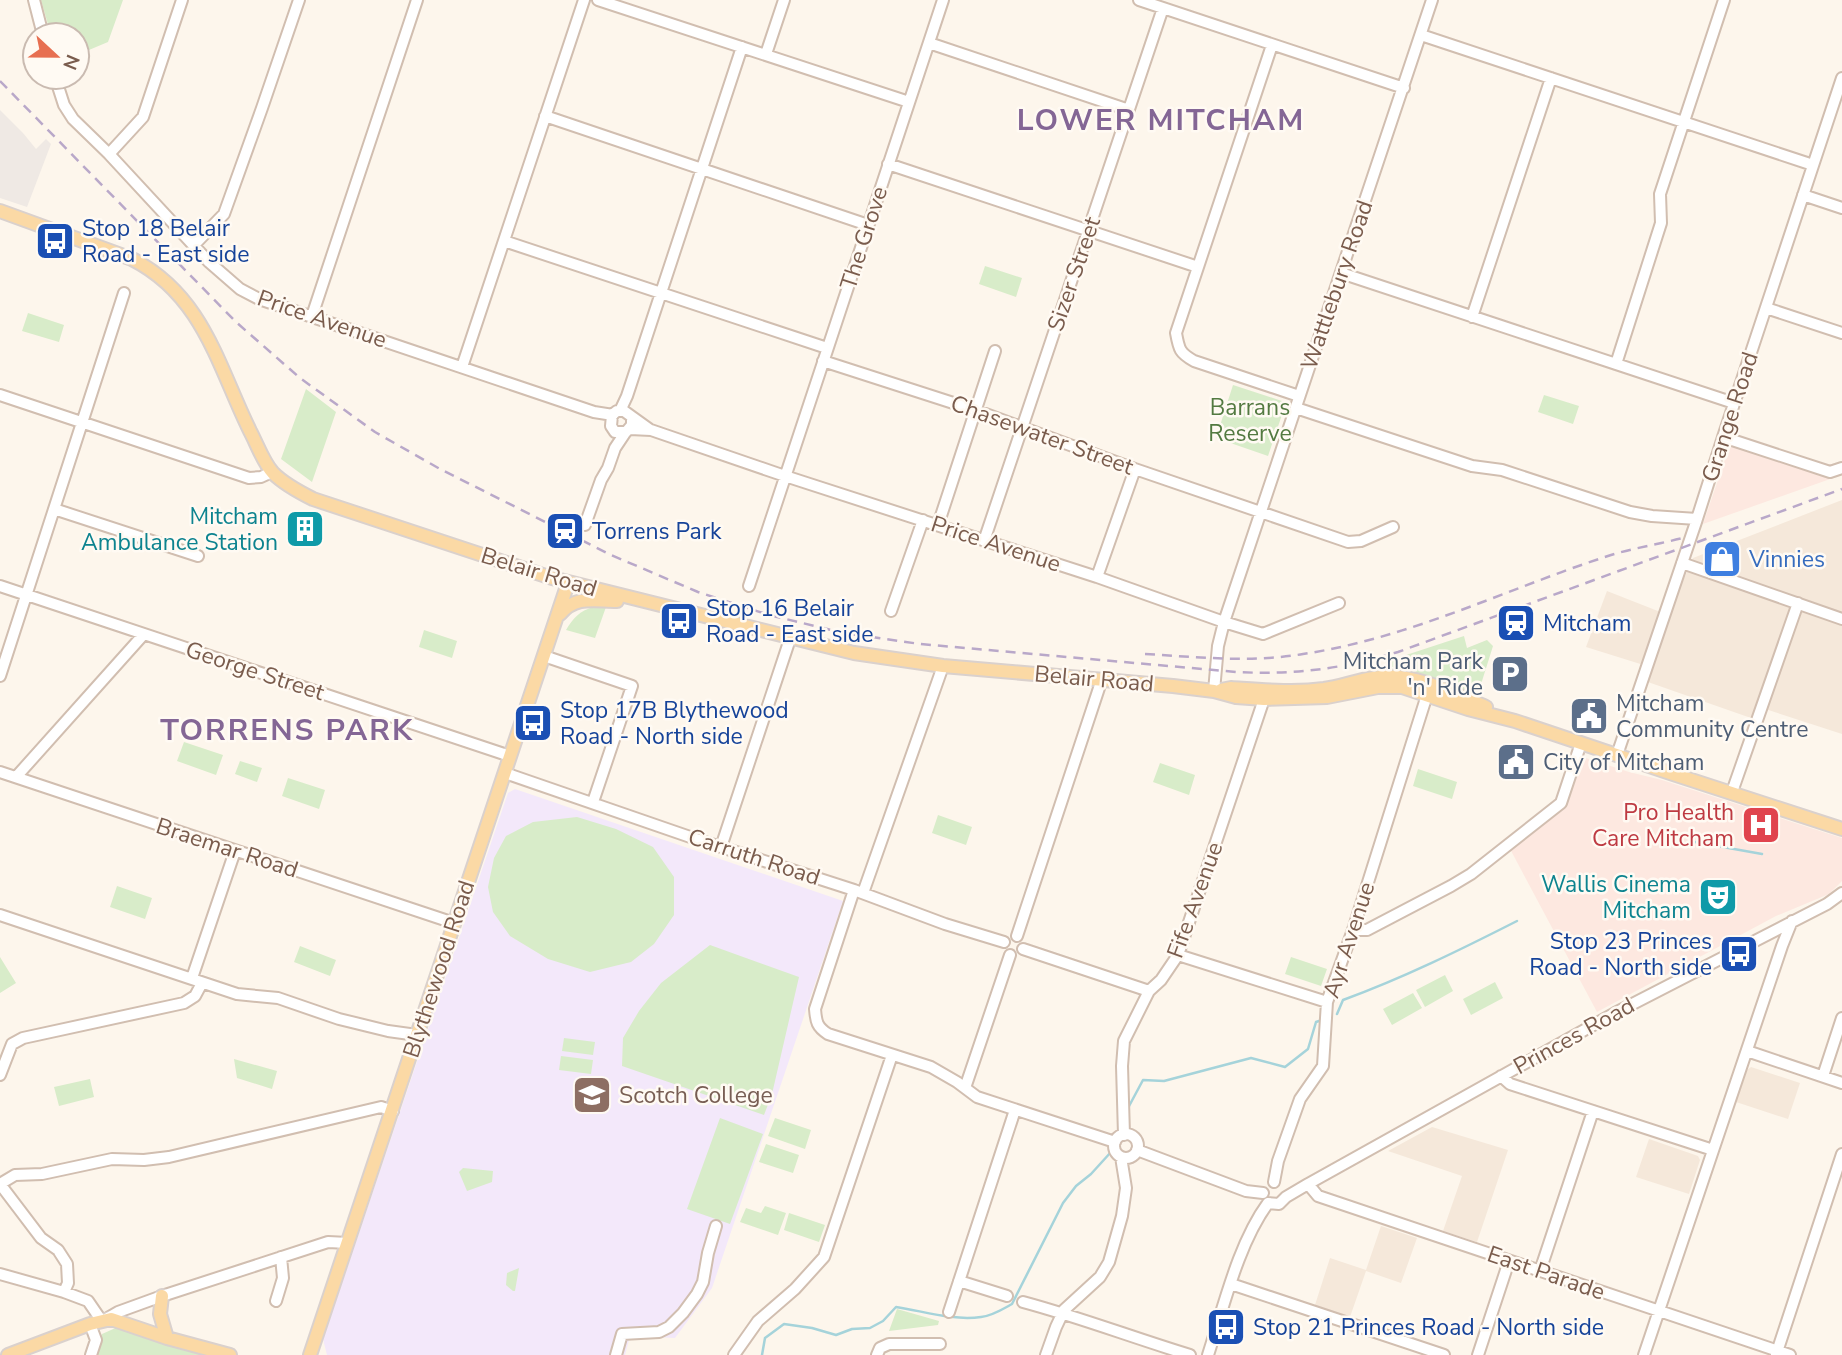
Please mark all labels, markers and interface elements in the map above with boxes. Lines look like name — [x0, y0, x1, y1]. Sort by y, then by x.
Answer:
north arrow — [21, 21, 91, 91]
text: N — [56, 51, 86, 73]
district label: LOWER MITCHAM — [1017, 100, 1305, 141]
street label: The Grove — [833, 183, 895, 293]
street label: Wattlebury Road — [1293, 196, 1381, 374]
street label: Sizer Street — [1040, 212, 1108, 335]
place label: Stop 18 Belair Road - East side — [82, 213, 249, 270]
bus stop icon: Stop 18 Belair Road - East side — [34, 220, 76, 262]
street label: Price Avenue — [253, 282, 391, 356]
street label: Grange Road — [1694, 348, 1766, 486]
street label: Chasewater Street — [946, 388, 1139, 483]
park label: Barrans Reserve — [1208, 392, 1292, 449]
place label: Mitcham Ambulance Station — [81, 501, 278, 558]
building icon: Mitcham Ambulance Station — [284, 508, 326, 550]
street label: Price Avenue — [927, 508, 1065, 580]
station icon: Torrens Park — [544, 510, 586, 552]
place label: Torrens Park — [592, 516, 722, 547]
shop icon: Vinnies — [1701, 538, 1743, 580]
street label: Belair Road — [477, 540, 601, 604]
place label: Vinnies — [1748, 544, 1825, 575]
place label: Stop 16 Belair Road - East side — [706, 593, 873, 650]
bus stop icon: Stop 16 Belair Road - East side — [658, 600, 700, 642]
station icon: Mitcham — [1495, 602, 1537, 644]
place label: Mitcham — [1543, 608, 1632, 639]
street label: George Street — [182, 634, 329, 708]
place label: Mitcham Park 'n' Ride — [1343, 646, 1483, 703]
parking icon: Mitcham Park 'n' Ride — [1489, 653, 1531, 695]
street label: Belair Road — [1033, 658, 1155, 700]
place label: Mitcham Community Centre — [1616, 688, 1808, 745]
place label: Stop 17B Blythewood Road - North side — [560, 695, 789, 752]
public building icon: Mitcham Community Centre — [1568, 695, 1610, 737]
bus stop icon: Stop 17B Blythewood Road - North side — [512, 702, 554, 744]
district label: TORRENS PARK — [160, 710, 414, 751]
public building icon: City of Mitcham — [1495, 741, 1537, 783]
place label: City of Mitcham — [1543, 747, 1705, 778]
place label: Pro Health Care Mitcham — [1592, 797, 1734, 854]
hospital icon: Pro Health Care Mitcham — [1740, 804, 1782, 846]
street label: Braemar Road — [152, 810, 302, 886]
street label: Carruth Road — [684, 821, 824, 893]
street label: Fife Avenue — [1160, 838, 1230, 962]
place label: Wallis Cinema Mitcham — [1541, 869, 1691, 926]
street label: Blythewood Road — [396, 876, 482, 1062]
theatre icon: Wallis Cinema Mitcham — [1697, 876, 1739, 918]
street label: Ayr Avenue — [1316, 878, 1382, 1002]
place label: Stop 23 Princes Road - North side — [1529, 926, 1712, 983]
bus stop icon: Stop 23 Princes Road - North side — [1718, 933, 1760, 975]
street label: Princes Road — [1508, 990, 1640, 1082]
school or university icon: Scotch College — [571, 1074, 613, 1116]
place label: Scotch College — [619, 1080, 773, 1111]
street label: East Parade — [1483, 1238, 1609, 1308]
bus stop icon: Stop 21 Princes Road - North side — [1205, 1306, 1247, 1348]
place label: Stop 21 Princes Road - North side — [1253, 1312, 1604, 1343]

